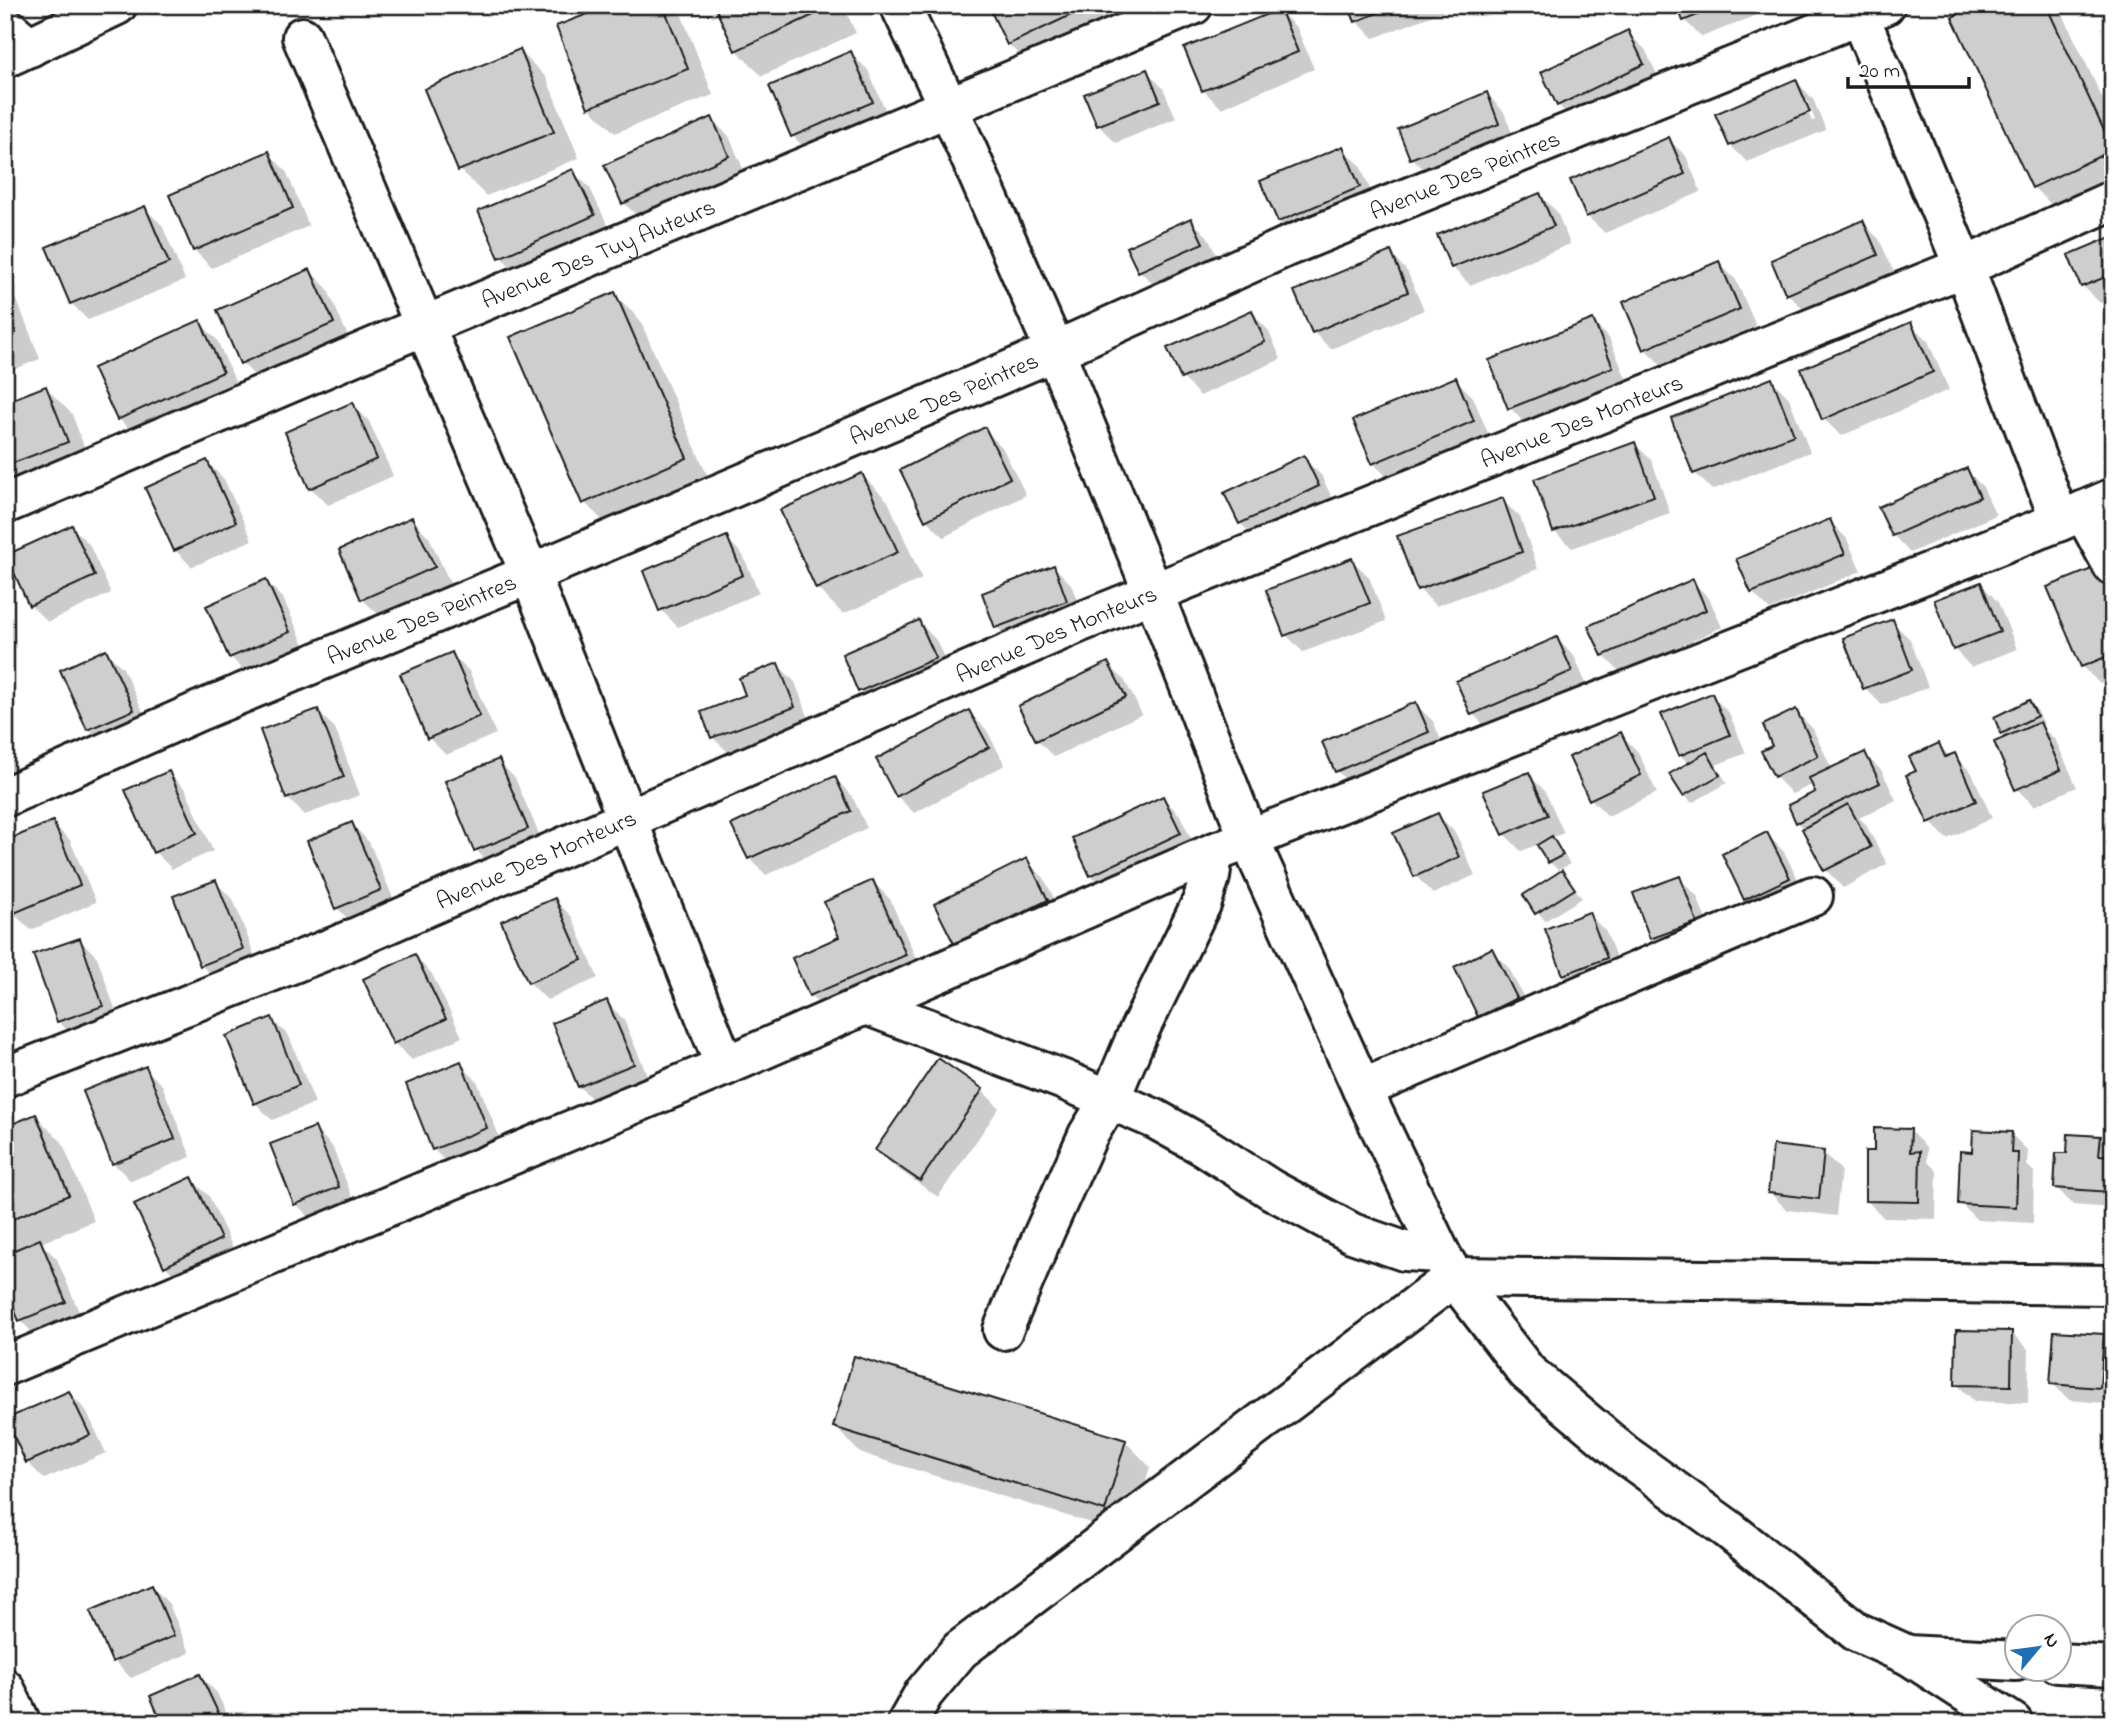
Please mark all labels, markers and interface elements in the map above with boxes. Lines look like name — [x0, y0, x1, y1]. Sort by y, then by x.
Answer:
scale bar — [1848, 46, 1969, 90]
text: 20 m — [1859, 57, 1900, 87]
street label: Avenue Des Peintres — [1365, 123, 1566, 231]
street label: Avenue Des Tuy Auteurs — [477, 191, 721, 320]
street label: Avenue Des Peintres — [845, 345, 1045, 456]
street label: Avenue Des Monteurs — [1476, 367, 1689, 479]
street label: Avenue Des Peintres — [322, 566, 523, 676]
street label: Avenue Des Monteurs — [951, 578, 1163, 694]
street label: Avenue Des Monteurs — [431, 802, 643, 921]
north arrow — [2002, 1612, 2072, 1682]
text: N — [2036, 1629, 2066, 1653]

